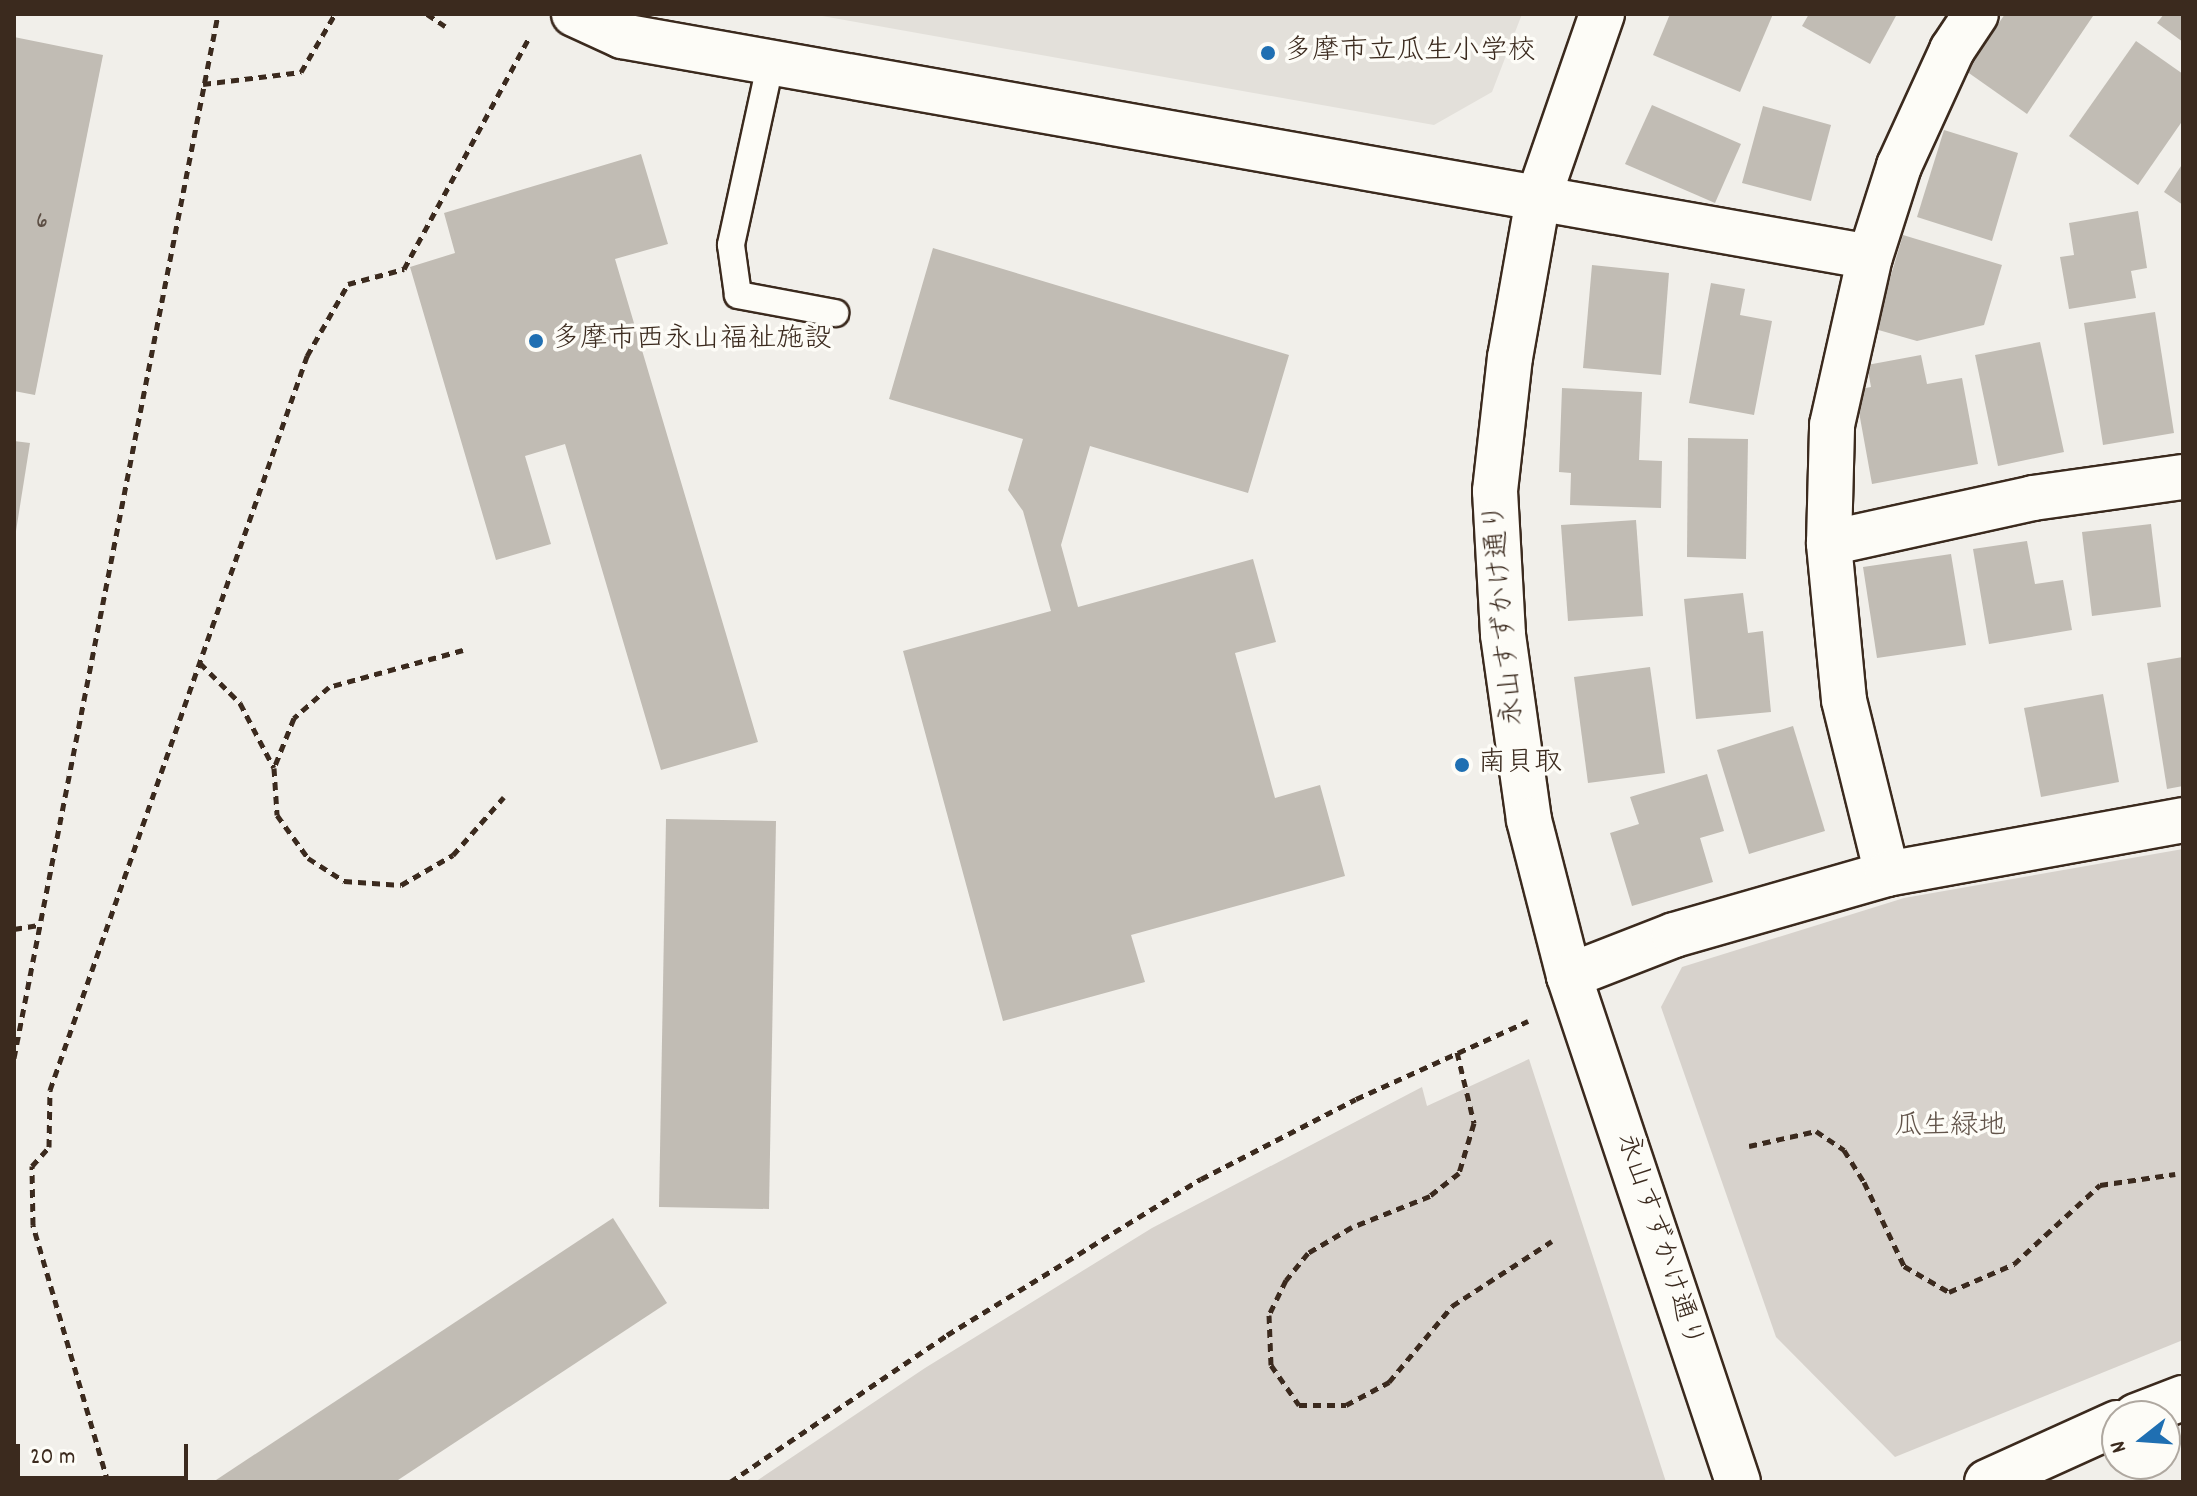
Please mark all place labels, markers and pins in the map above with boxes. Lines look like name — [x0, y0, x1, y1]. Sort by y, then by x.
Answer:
place label: 多摩市立瓜生小学校 — [1284, 36, 1536, 70]
marker: 多摩市立瓜生小学校 — [1259, 44, 1277, 62]
place label: 多摩市西永山福祉施設 — [552, 324, 832, 358]
marker: 多摩市西永山福祉施設 — [527, 332, 545, 350]
place label: 南貝取 — [1478, 748, 1562, 782]
marker: 南貝取 — [1453, 756, 1471, 774]

